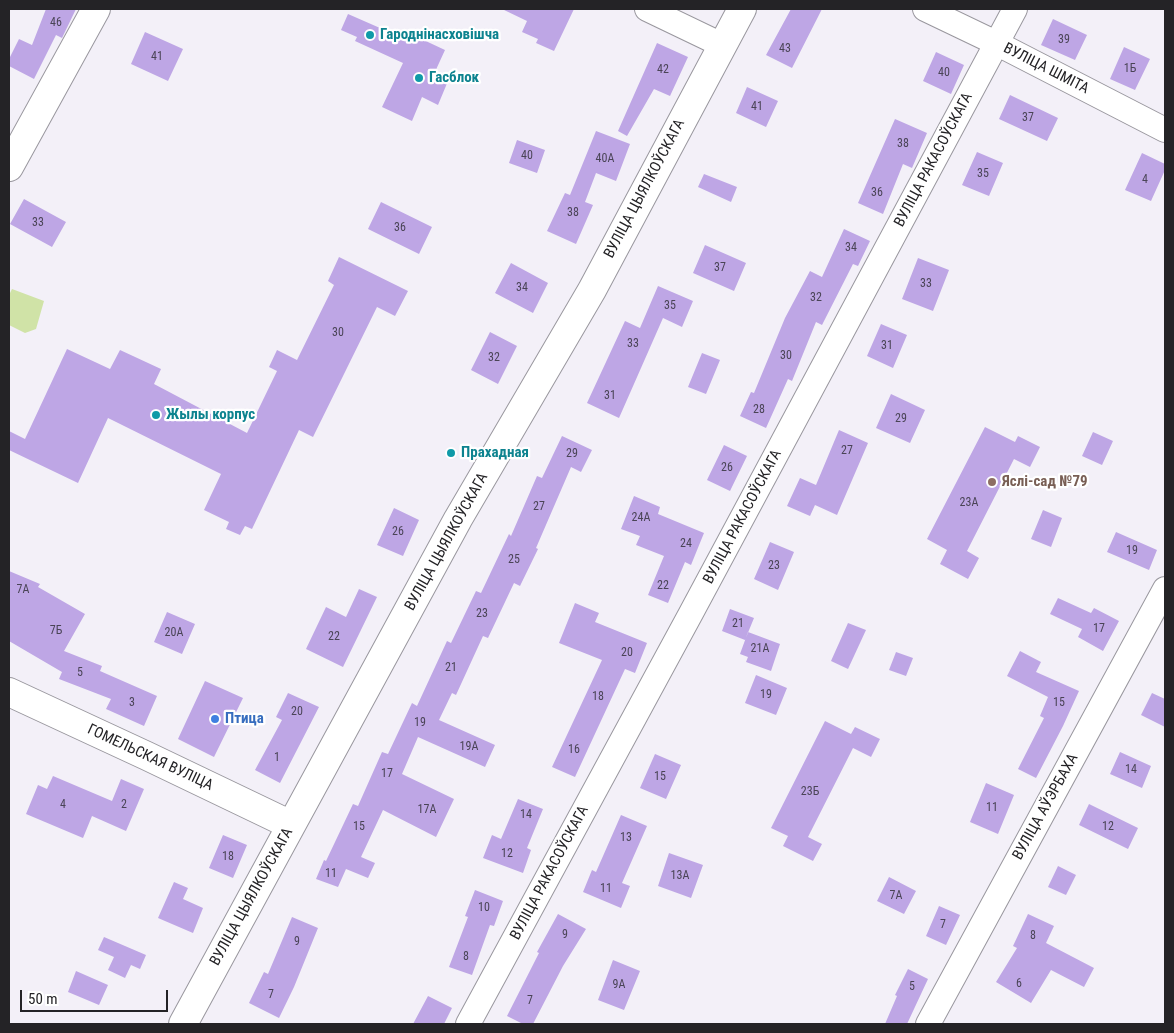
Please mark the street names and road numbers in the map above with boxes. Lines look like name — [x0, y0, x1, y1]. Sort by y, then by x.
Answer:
street label: ВУЛІЦА ШМІТА — [1000, 40, 1092, 98]
street label: ВУЛІЦА РАКАСОЎСКАГА — [891, 90, 977, 230]
street label: ВУЛІЦА ЦЫЯЛКОЎСКАГА — [601, 116, 689, 262]
street label: ВУЛІЦА РАКАСОЎСКАГА — [700, 447, 786, 587]
street label: ВУЛІЦА ЦЫЯЛКОЎСКАГА — [402, 470, 492, 614]
street label: ГОМЕЛЬСКАЯ ВУЛІЦА — [84, 721, 216, 795]
street label: ВУЛІЦА АЎЭРБАХА — [1009, 751, 1083, 863]
street label: ВУЛІЦА РАКАСОЎСКАГА — [507, 803, 593, 943]
street label: ВУЛІЦА ЦЫЯЛКОЎСКАГА — [207, 825, 297, 969]

